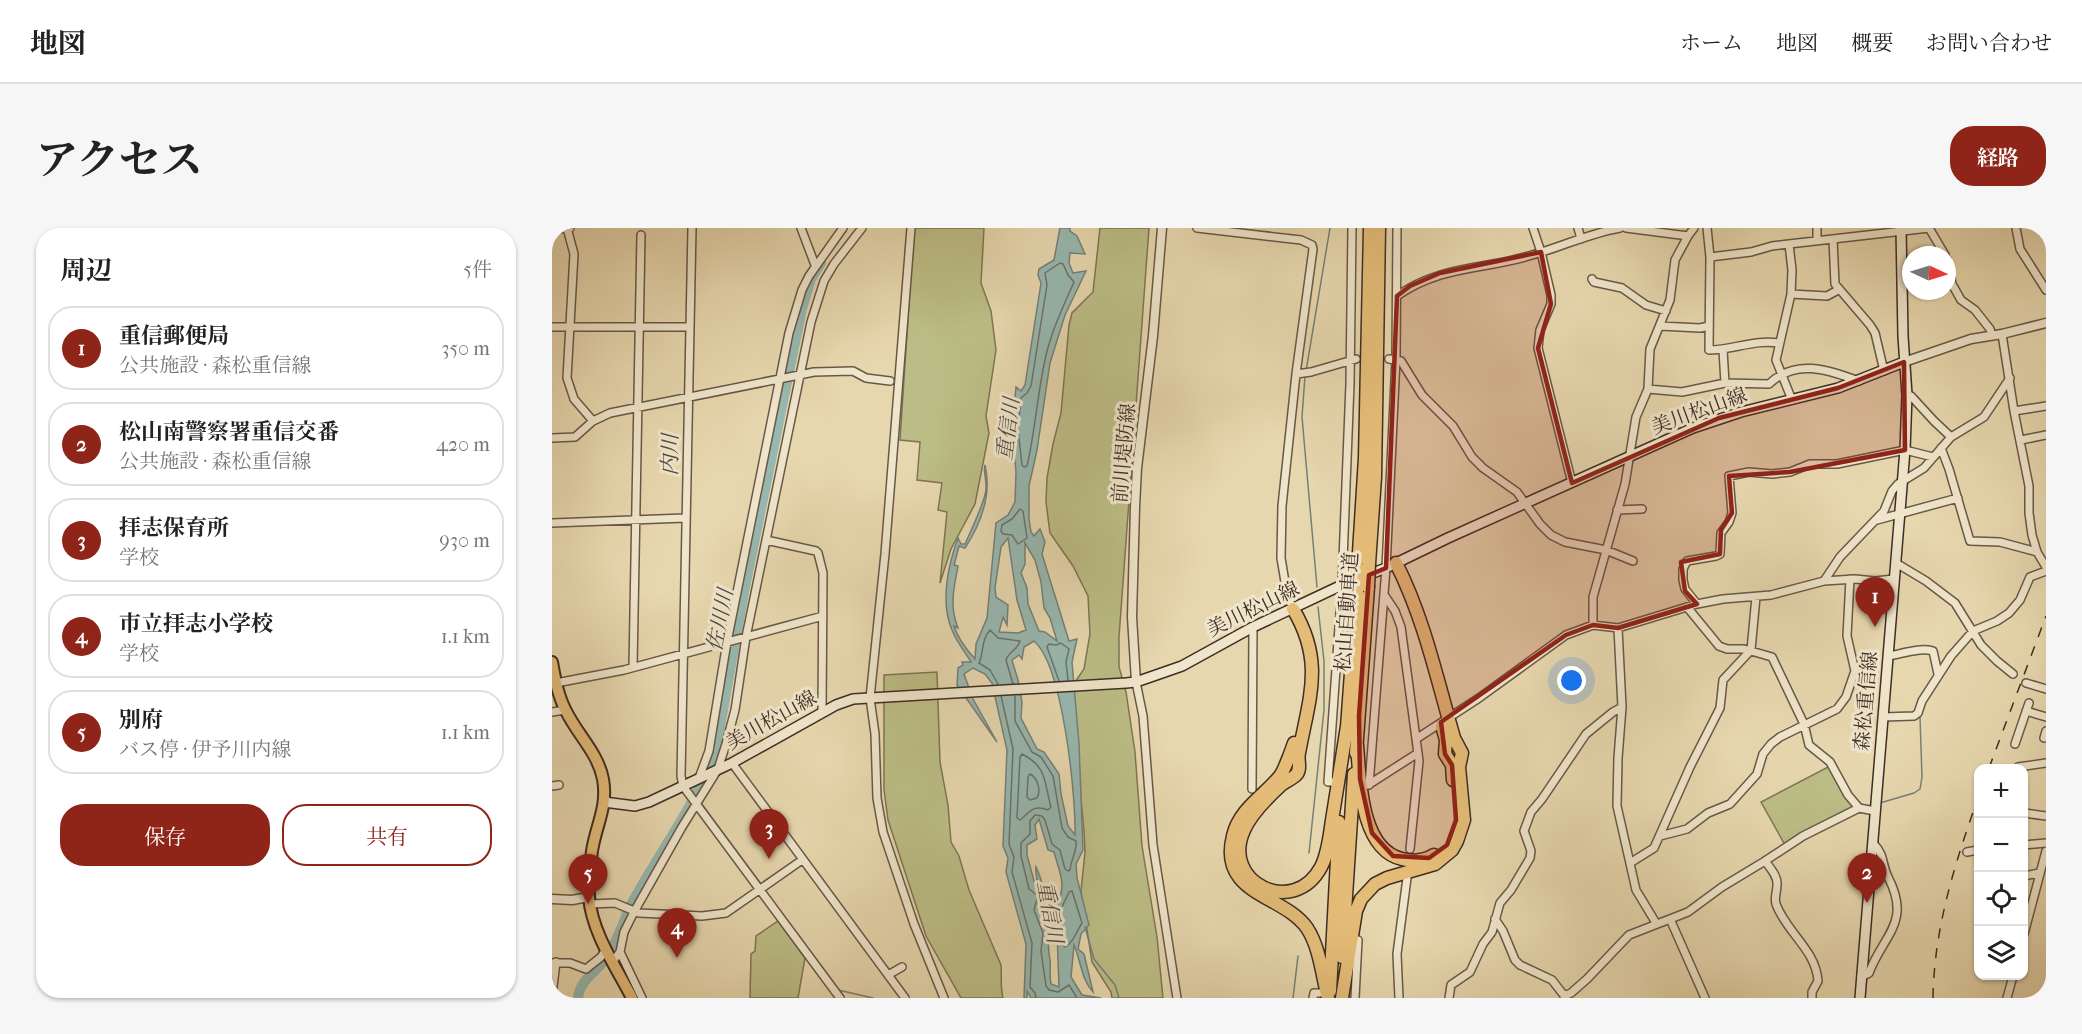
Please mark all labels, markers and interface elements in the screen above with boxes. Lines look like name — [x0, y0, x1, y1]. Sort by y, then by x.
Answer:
text: 地図 — [30, 27, 86, 60]
text: ホーム — [1680, 31, 1743, 55]
text: 地図 — [1776, 31, 1818, 55]
text: 概要 — [1851, 31, 1893, 55]
text: お問い合わせ — [1926, 31, 2052, 55]
button: 経路 — [1950, 126, 2046, 186]
text: アクセス — [36, 136, 203, 185]
north arrow — [1902, 246, 1956, 300]
text: 周辺 — [60, 255, 112, 286]
text: 5件 — [463, 258, 492, 281]
text: 重信郵便局 — [119, 323, 229, 349]
text: 1 — [78, 337, 85, 360]
text: 350 m — [441, 337, 490, 360]
text: 公共施設 · 森松重信線 — [119, 354, 312, 377]
street label: 美川松山線 — [1648, 383, 1750, 439]
water label: 重信川 — [992, 394, 1024, 462]
street label: 前川堤防線 — [1108, 402, 1140, 504]
text: 松山南警察署重信交番 — [119, 419, 339, 445]
water label: 内川 — [658, 432, 682, 476]
text: 2 — [76, 433, 87, 456]
text: 420 m — [436, 433, 490, 456]
text: 公共施設 · 森松重信線 — [119, 450, 312, 473]
text: 拝志保育所 — [119, 515, 229, 541]
text: 3 — [77, 529, 86, 552]
text: 930 m — [439, 529, 490, 552]
text: 学校 — [119, 546, 159, 569]
street label: 松山自動車道 — [1331, 551, 1363, 673]
street label: 美川松山線 — [1203, 577, 1303, 641]
pin: 1 — [1856, 578, 1894, 627]
water label: 佐川川 — [702, 585, 738, 653]
text: 市立拝志小学校 — [119, 611, 273, 637]
text: 4 — [76, 625, 87, 648]
text: 1.1 km — [441, 625, 490, 648]
text: 学校 — [119, 642, 159, 665]
street label: 森松重信線 — [1850, 650, 1882, 752]
your location — [1557, 666, 1586, 695]
street label: 美川松山線 — [722, 686, 820, 754]
text: 別府 — [119, 707, 163, 733]
text: 5 — [77, 721, 86, 744]
text: 1.1 km — [441, 721, 490, 744]
text: バス停 · 伊予川内線 — [119, 738, 292, 761]
map controls — [1974, 764, 2028, 980]
button: + — [1974, 764, 2028, 818]
button: 保存 — [60, 804, 270, 866]
button: 共有 — [282, 804, 492, 866]
pin: 3 — [750, 810, 788, 859]
button: − — [1974, 818, 2028, 872]
pin: 5 — [568, 854, 608, 904]
pin: 2 — [1848, 854, 1886, 903]
button: locate — [1974, 872, 2028, 926]
water label: 重信川 — [1033, 879, 1068, 947]
pin: 4 — [658, 908, 696, 958]
button: layers — [1974, 926, 2028, 980]

